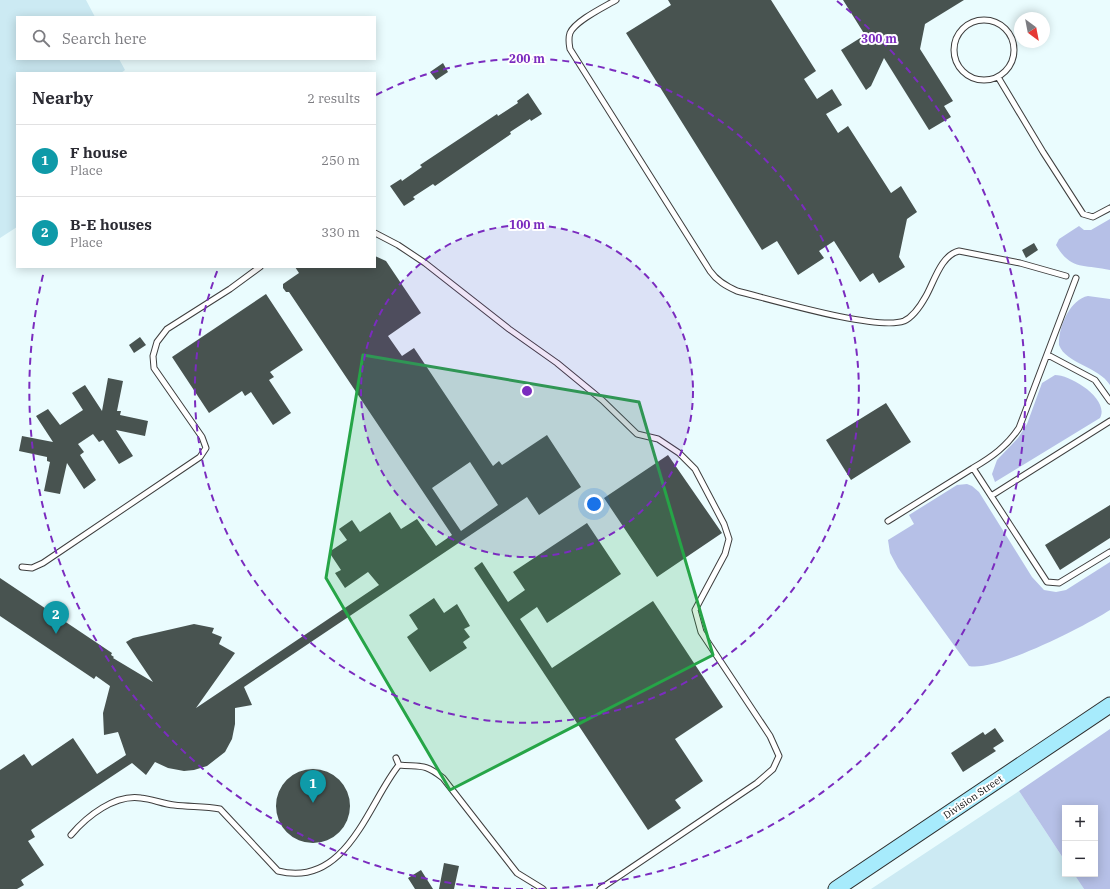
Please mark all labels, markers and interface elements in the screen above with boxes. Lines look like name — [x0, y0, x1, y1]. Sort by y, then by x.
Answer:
north arrow — [1014, 12, 1050, 48]
search box — [16, 16, 376, 60]
icon: search — [30, 27, 52, 49]
text: Search here — [62, 29, 147, 48]
text: 300 m — [861, 31, 897, 46]
text: 200 m — [509, 51, 545, 66]
text: Nearby — [32, 87, 93, 109]
text: 2 results — [307, 90, 360, 107]
text: F house — [70, 143, 127, 162]
text: 1 — [41, 152, 49, 169]
text: 250 m — [321, 152, 360, 169]
text: Place — [70, 162, 103, 179]
text: B-E houses — [70, 215, 152, 234]
text: 100 m — [509, 217, 545, 232]
text: 2 — [41, 224, 49, 241]
text: 330 m — [321, 224, 360, 241]
text: Place — [70, 234, 103, 251]
centre of rings — [520, 384, 534, 398]
your location — [584, 494, 604, 514]
pin: 2 — [43, 601, 69, 634]
pin: 1 — [300, 770, 326, 803]
street label: Division Street — [941, 772, 1006, 822]
map controls — [1062, 805, 1098, 877]
button: + — [1062, 805, 1098, 841]
button: − — [1062, 841, 1098, 877]

